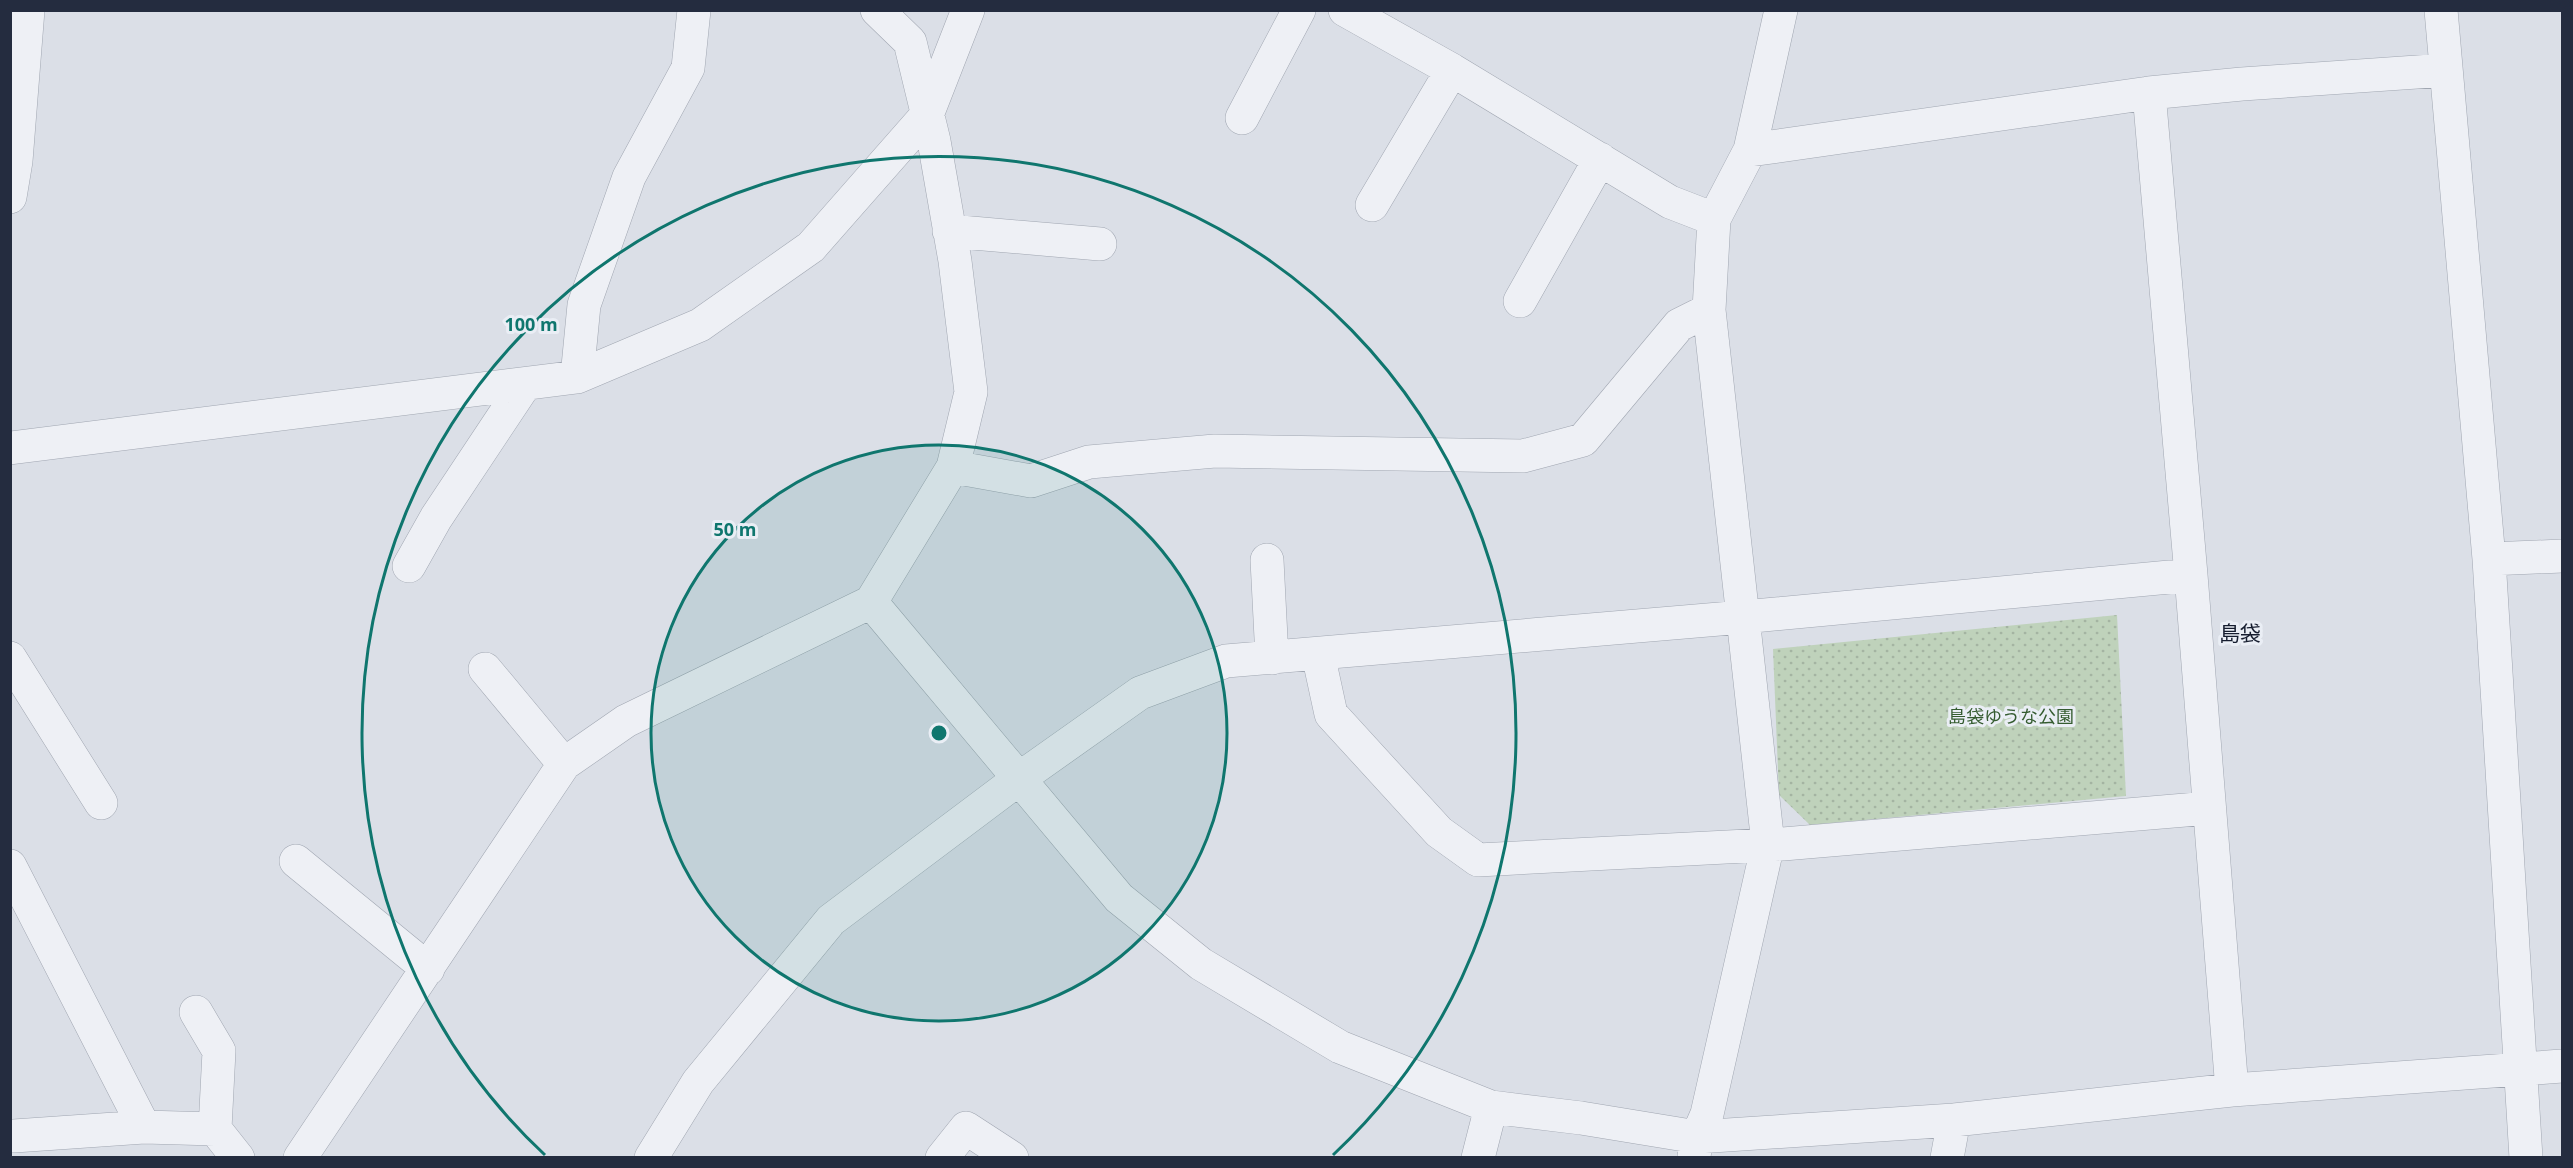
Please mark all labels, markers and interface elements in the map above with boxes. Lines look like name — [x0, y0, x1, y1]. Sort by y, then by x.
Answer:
text: 100 m — [504, 312, 558, 336]
text: 50 m — [714, 517, 756, 541]
district label: 島袋 — [2219, 619, 2261, 647]
park label: 島袋ゆうな公園 — [1948, 704, 2074, 728]
centre of rings — [929, 723, 949, 743]

